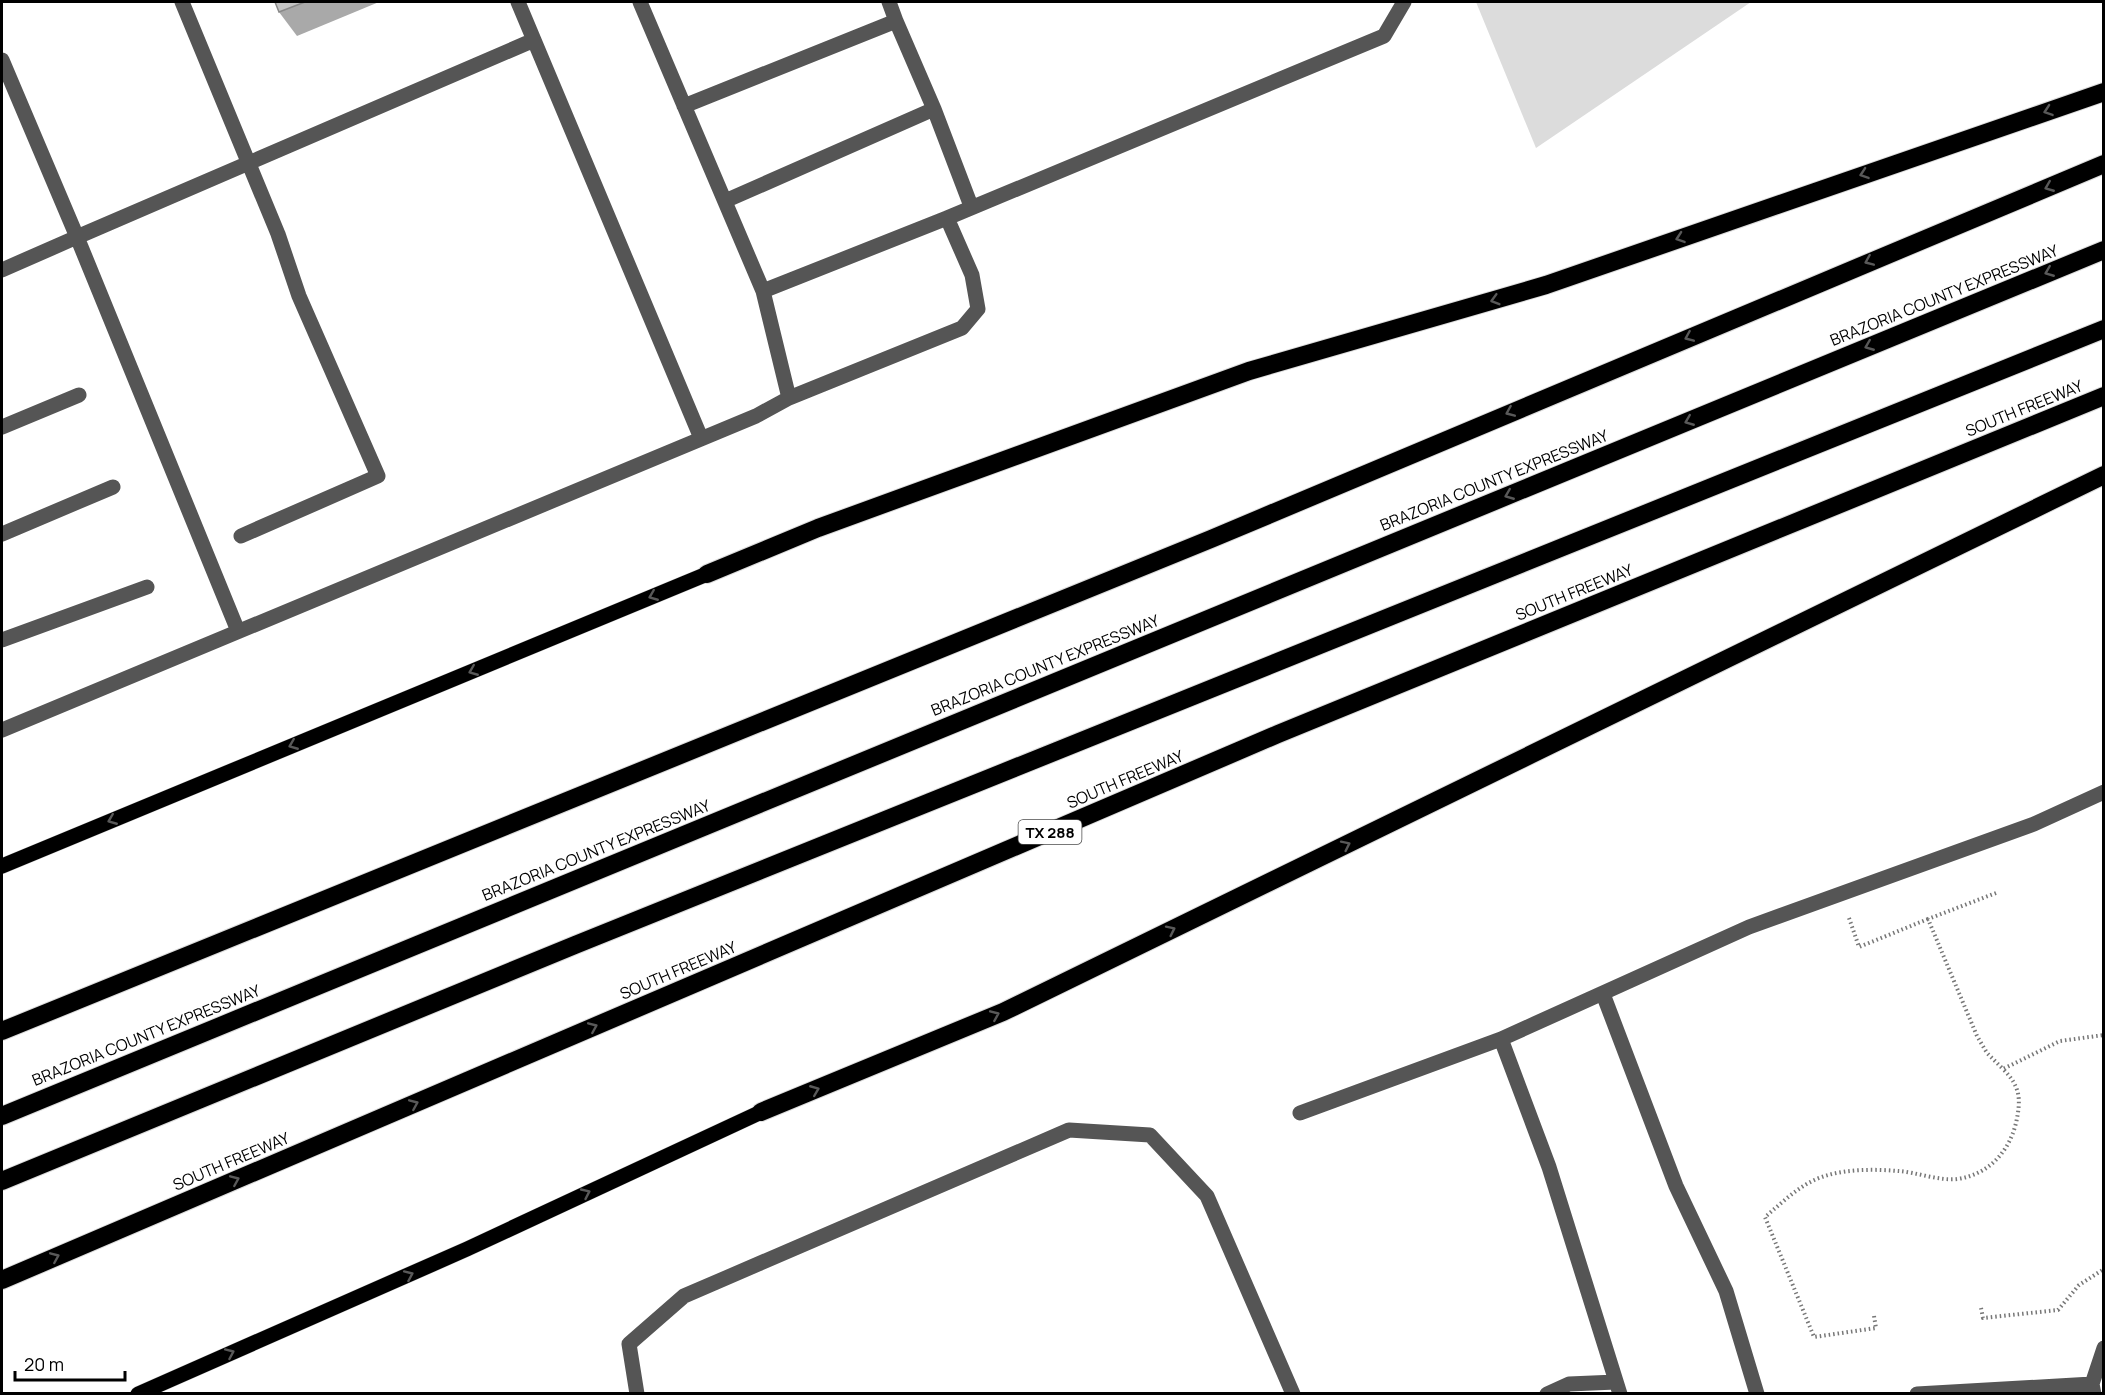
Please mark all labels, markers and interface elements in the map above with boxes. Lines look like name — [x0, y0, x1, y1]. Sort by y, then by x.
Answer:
one-way arrow — [2043, 103, 2054, 116]
one-way arrow — [1859, 167, 1870, 180]
one-way arrow — [2045, 180, 2056, 192]
one-way arrow — [1675, 231, 1685, 244]
street label: BRAZORIA COUNTY EXPRESSWAY — [1827, 239, 2061, 351]
one-way arrow — [1864, 254, 1875, 266]
one-way arrow — [2045, 265, 2056, 277]
one-way arrow — [1490, 293, 1500, 305]
one-way arrow — [1685, 329, 1696, 341]
one-way arrow — [1864, 339, 1875, 351]
street label: SOUTH FREEWAY — [1962, 374, 2086, 442]
one-way arrow — [1505, 405, 1516, 417]
one-way arrow — [1684, 414, 1695, 426]
street label: BRAZORIA COUNTY EXPRESSWAY — [1377, 424, 1611, 536]
one-way arrow — [1504, 488, 1515, 500]
street label: SOUTH FREEWAY — [1512, 558, 1636, 626]
one-way arrow — [648, 589, 659, 601]
street label: BRAZORIA COUNTY EXPRESSWAY — [928, 609, 1162, 721]
one-way arrow — [468, 664, 479, 676]
one-way arrow — [288, 738, 299, 750]
street label: SOUTH FREEWAY — [1063, 744, 1187, 813]
street label: BRAZORIA COUNTY EXPRESSWAY — [479, 794, 713, 906]
one-way arrow — [108, 813, 119, 825]
road number: TX 288 — [1018, 820, 1082, 844]
one-way arrow — [1340, 840, 1351, 852]
one-way arrow — [1164, 926, 1175, 938]
street label: SOUTH FREEWAY — [616, 935, 740, 1004]
street label: BRAZORIA COUNTY EXPRESSWAY — [29, 979, 263, 1091]
one-way arrow — [989, 1010, 1000, 1022]
one-way arrow — [587, 1022, 598, 1034]
one-way arrow — [809, 1085, 820, 1097]
one-way arrow — [408, 1099, 419, 1111]
street label: SOUTH FREEWAY — [169, 1126, 293, 1195]
one-way arrow — [228, 1176, 239, 1188]
one-way arrow — [580, 1189, 591, 1201]
one-way arrow — [49, 1252, 60, 1264]
one-way arrow — [402, 1270, 413, 1282]
scale bar — [15, 1344, 124, 1382]
one-way arrow — [224, 1349, 235, 1361]
text: 20 m — [24, 1352, 64, 1376]

